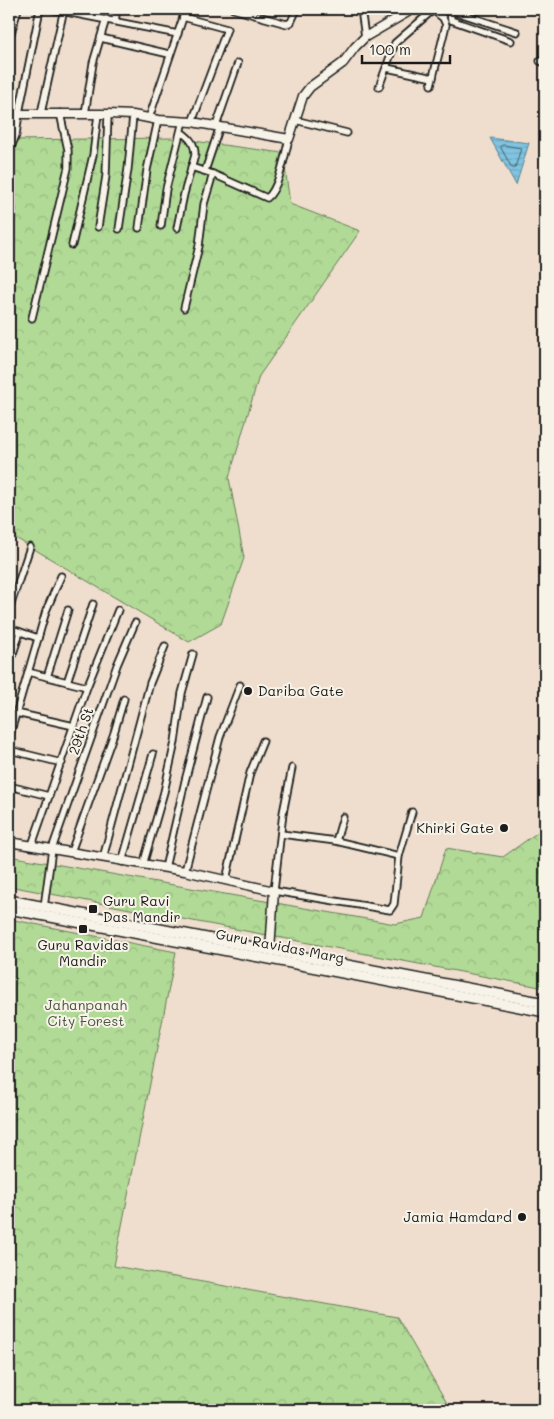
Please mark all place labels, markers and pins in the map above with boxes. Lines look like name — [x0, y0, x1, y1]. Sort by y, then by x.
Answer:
place label: Dariba Gate — [258, 681, 344, 700]
marker: Dariba Gate — [242, 685, 254, 697]
place label: Khirki Gate — [416, 818, 494, 837]
marker: Khirki Gate — [498, 822, 510, 834]
place label: Guru Ravi Das Mandir — [103, 891, 180, 926]
marker: Guru Ravi Das Mandir — [87, 903, 99, 915]
marker: Guru Ravidas Mandir — [77, 923, 89, 935]
place label: Guru Ravidas Mandir — [38, 935, 129, 970]
place label: Jamia Hamdard — [404, 1207, 512, 1226]
marker: Jamia Hamdard — [516, 1211, 528, 1223]

